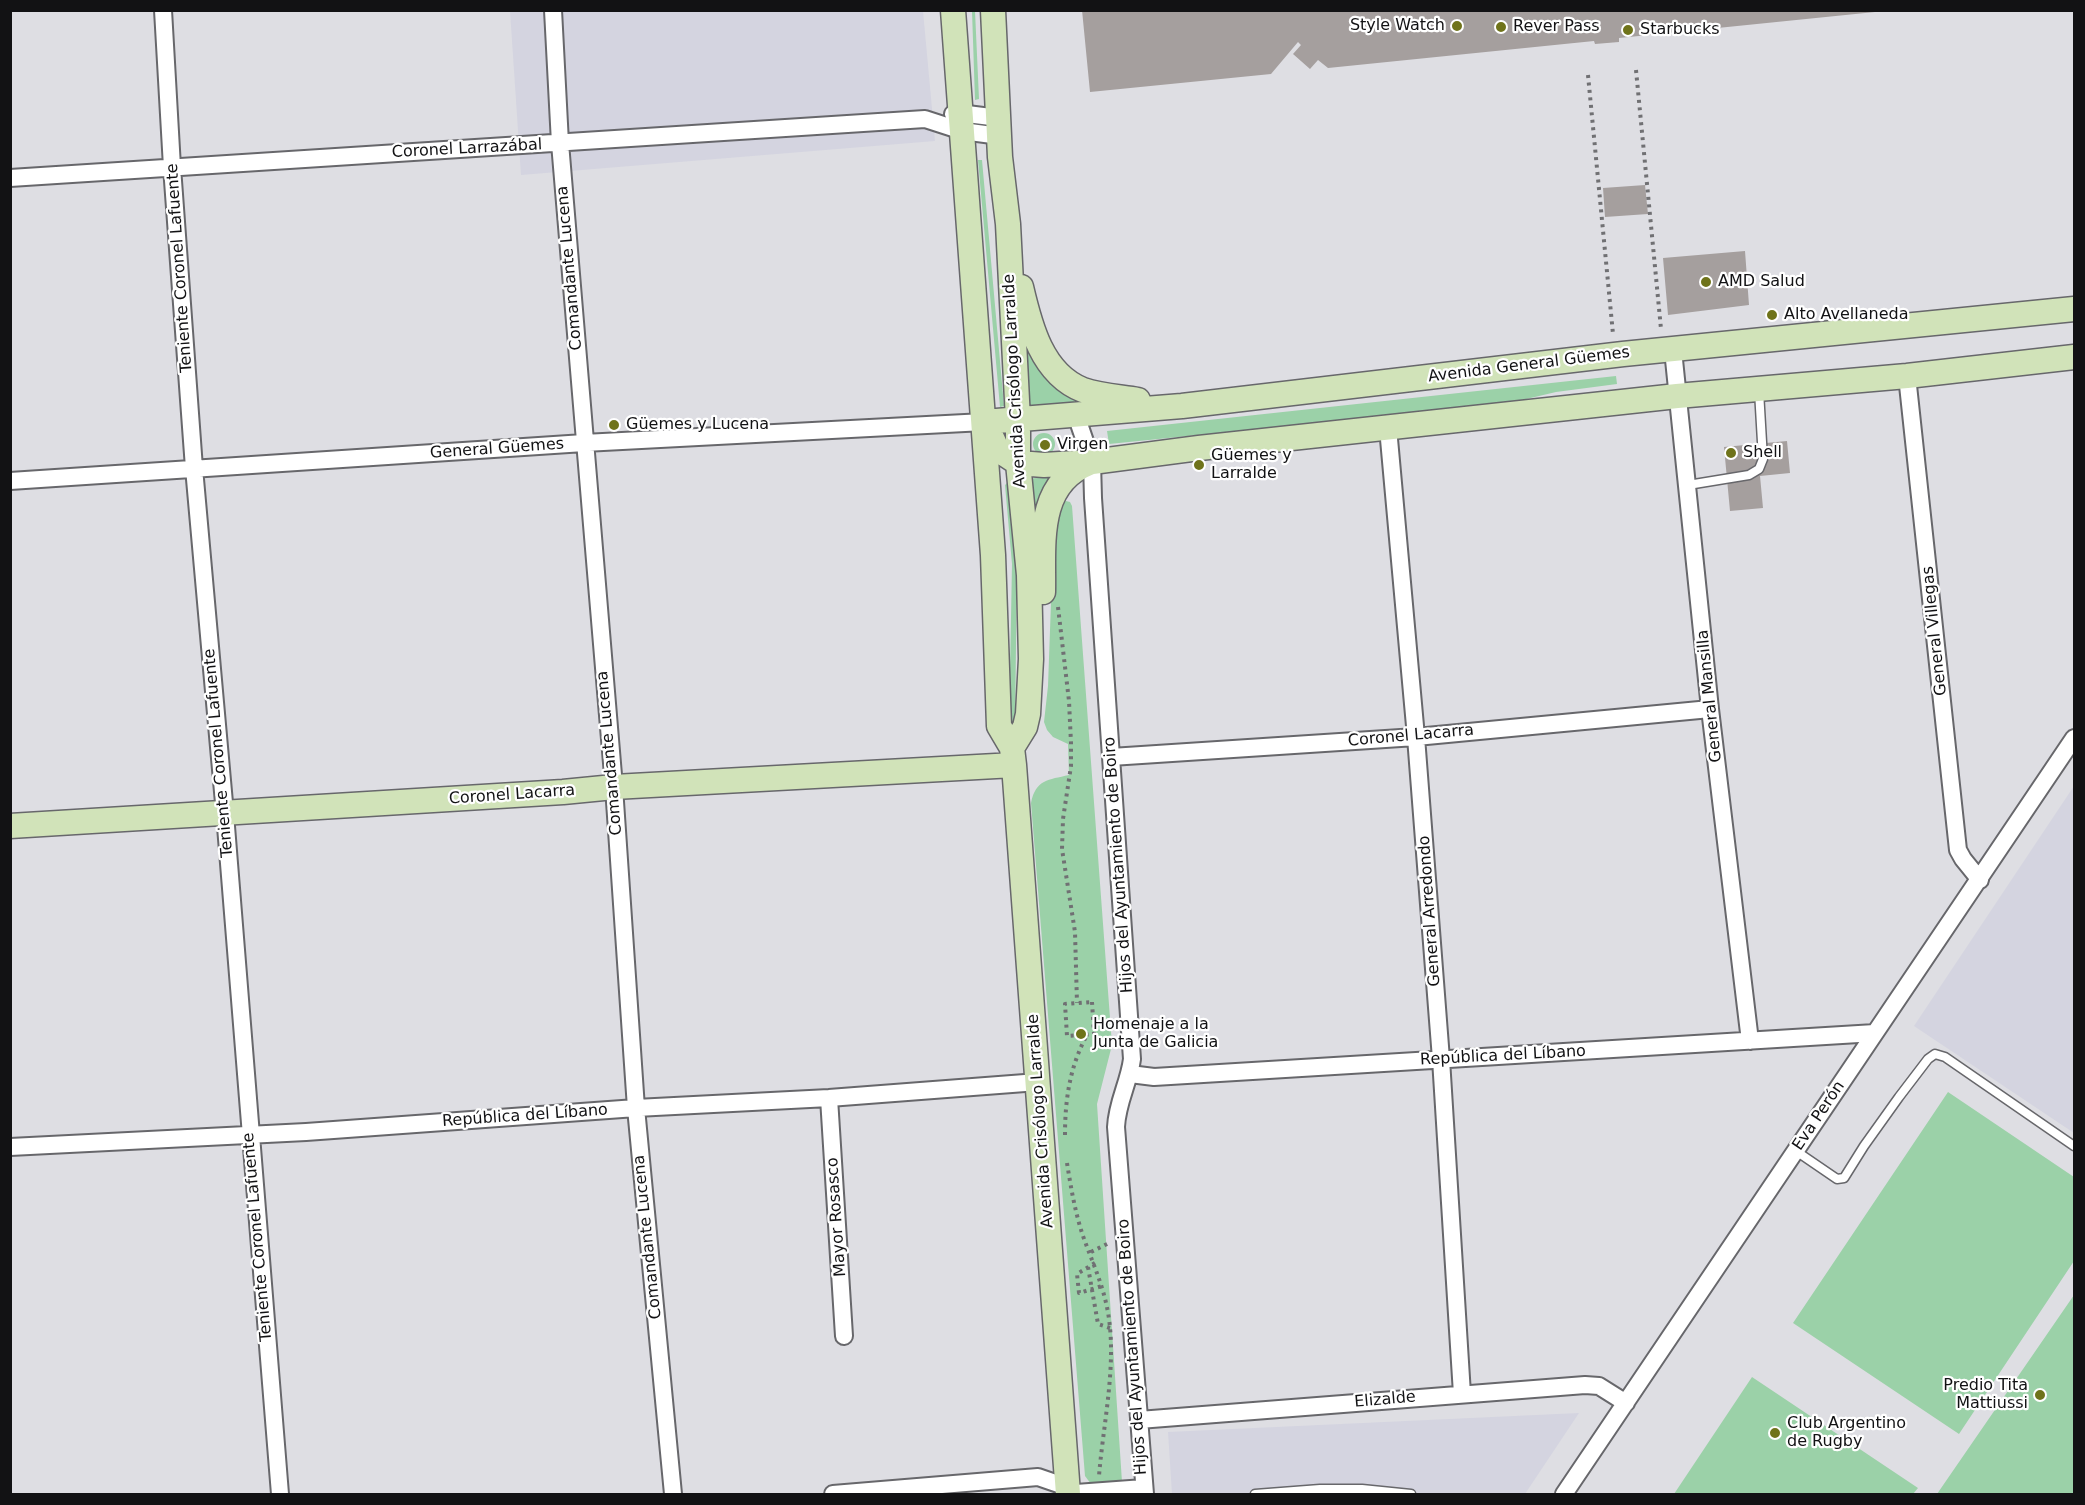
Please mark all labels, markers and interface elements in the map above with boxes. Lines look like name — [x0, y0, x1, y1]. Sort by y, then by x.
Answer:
place label: Style Watch — [1350, 16, 1445, 36]
place label: Rever Pass — [1513, 17, 1600, 37]
marker: Style Watch — [1450, 19, 1464, 33]
marker: Rever Pass — [1494, 20, 1508, 34]
place label: Starbucks — [1640, 20, 1720, 40]
marker: Starbucks — [1621, 23, 1635, 37]
street label: Coronel Larrazábal — [391, 135, 543, 163]
street label: Teniente Coronel Lafuente — [163, 163, 197, 373]
street label: Comandante Lucena — [553, 185, 587, 351]
place label: AMD Salud — [1718, 272, 1805, 292]
street label: Avenida Crisólogo Larralde — [1000, 273, 1030, 489]
marker: AMD Salud — [1699, 275, 1713, 289]
place label: Alto Avellaneda — [1784, 305, 1908, 325]
marker: Alto Avellaneda — [1765, 308, 1779, 322]
street label: Avenida General Güemes — [1427, 343, 1631, 387]
place label: Güemes y Lucena — [626, 415, 769, 435]
marker: Güemes y Lucena — [607, 418, 621, 432]
street label: General Güemes — [429, 435, 565, 463]
place label: Virgen — [1057, 435, 1108, 455]
marker: Virgen — [1038, 438, 1052, 452]
place label: Shell — [1743, 443, 1782, 463]
place label: Güemes y Larralde — [1211, 446, 1292, 484]
marker: Shell — [1724, 446, 1738, 460]
marker: Güemes y Larralde — [1192, 458, 1206, 472]
street label: General Villegas — [1919, 565, 1951, 697]
street label: General Mansilla — [1693, 629, 1727, 763]
street label: Teniente Coronel Lafuente — [200, 648, 238, 858]
street label: Comandante Lucena — [593, 670, 627, 836]
street label: Coronel Lacarra — [1347, 721, 1475, 751]
street label: Hijos del Ayuntamiento de Boiro — [1100, 736, 1138, 994]
street label: Coronel Lacarra — [448, 781, 576, 809]
street label: General Arredondo — [1415, 835, 1445, 987]
street label: Avenida Crisólogo Larralde — [1024, 1013, 1058, 1229]
place label: Homenaje a la Junta de Galicia — [1093, 1015, 1218, 1053]
marker: Homenaje a la Junta de Galicia — [1074, 1027, 1088, 1041]
street label: República del Líbano — [1420, 1042, 1586, 1070]
street label: Eva Perón — [1789, 1078, 1849, 1154]
street label: República del Líbano — [442, 1101, 608, 1131]
street label: Teniente Coronel Lafuente — [239, 1132, 277, 1342]
street label: Comandante Lucena — [630, 1154, 666, 1320]
street label: Mayor Rosasco — [823, 1157, 851, 1277]
street label: Hijos del Ayuntamiento de Boiro — [1114, 1218, 1152, 1476]
place label: Predio Tita Mattiussi — [1943, 1376, 2028, 1414]
street label: Elizalde — [1353, 1388, 1417, 1412]
marker: Predio Tita Mattiussi — [2033, 1388, 2047, 1402]
place label: Club Argentino de Rugby — [1787, 1414, 1906, 1452]
marker: Club Argentino de Rugby — [1768, 1426, 1782, 1440]

